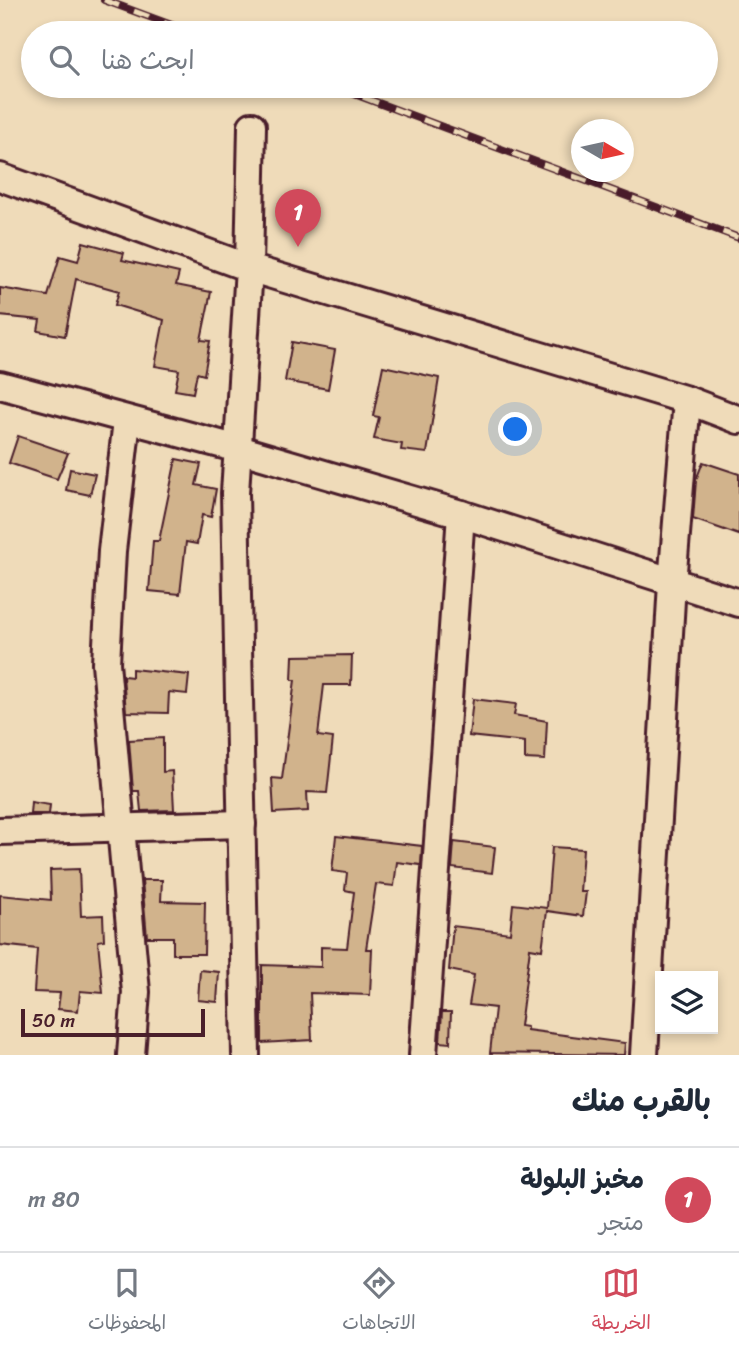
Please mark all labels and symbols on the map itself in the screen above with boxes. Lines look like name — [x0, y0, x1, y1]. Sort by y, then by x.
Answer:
north arrow — [571, 119, 634, 182]
pin: 1 — [275, 189, 321, 247]
your location — [498, 412, 532, 446]
scale bar — [21, 1006, 205, 1038]

